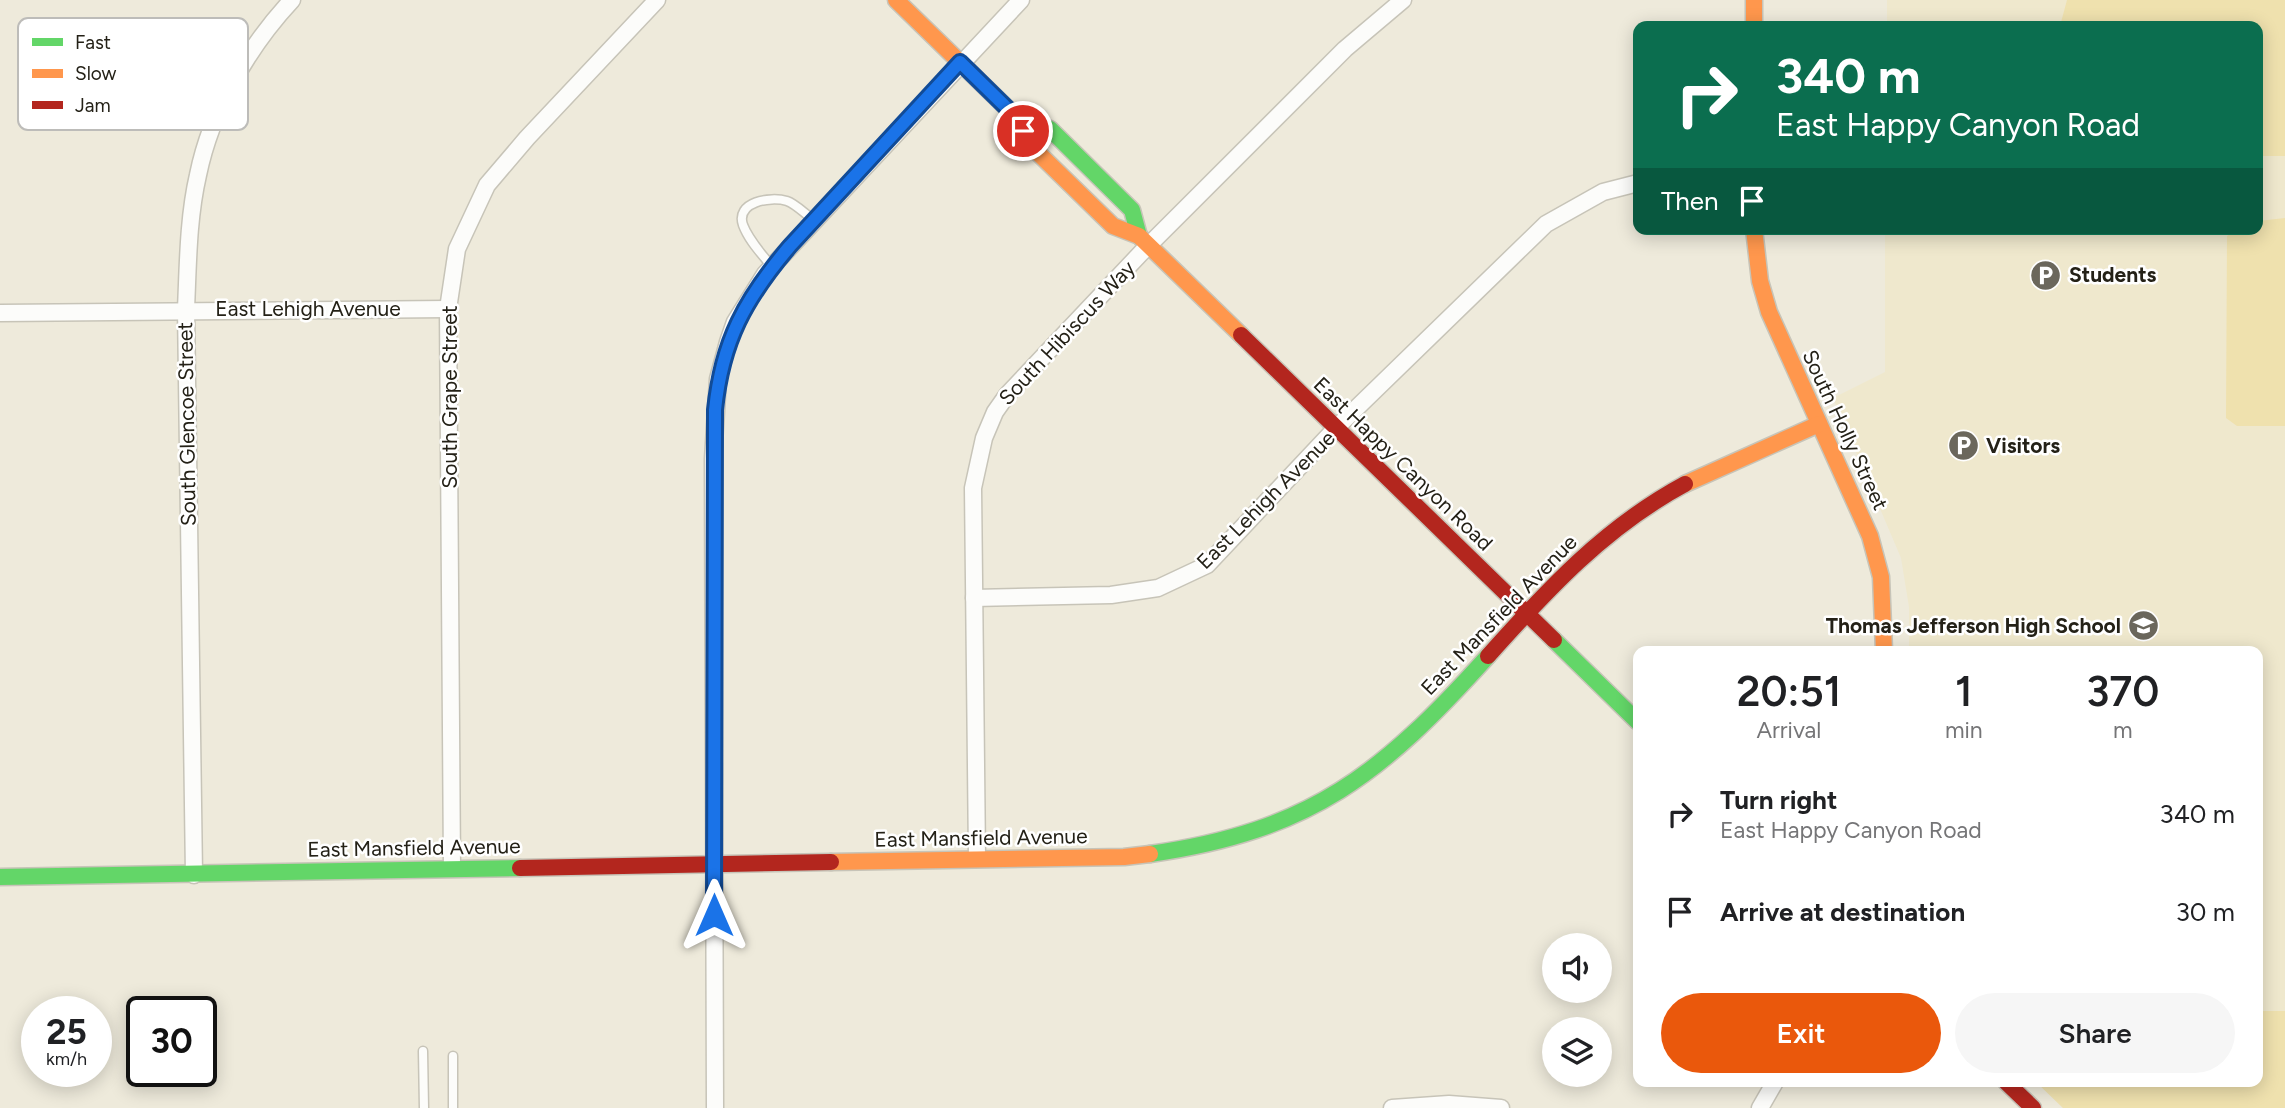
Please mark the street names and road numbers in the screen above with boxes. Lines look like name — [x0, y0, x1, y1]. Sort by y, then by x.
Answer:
street label: South Hibiscus Way — [993, 255, 1140, 410]
street label: East Lehigh Avenue — [215, 296, 401, 321]
street label: South Grape Street — [437, 305, 462, 489]
street label: South Glencoe Street — [172, 322, 201, 526]
street label: South Holly Street — [1797, 346, 1894, 514]
street label: East Happy Canyon Road — [1309, 372, 1498, 556]
street label: East Lehigh Avenue — [1191, 425, 1340, 574]
street label: East Mansfield Avenue — [1416, 529, 1582, 700]
street label: East Mansfield Avenue — [874, 823, 1088, 852]
street label: East Mansfield Avenue — [307, 833, 521, 862]

